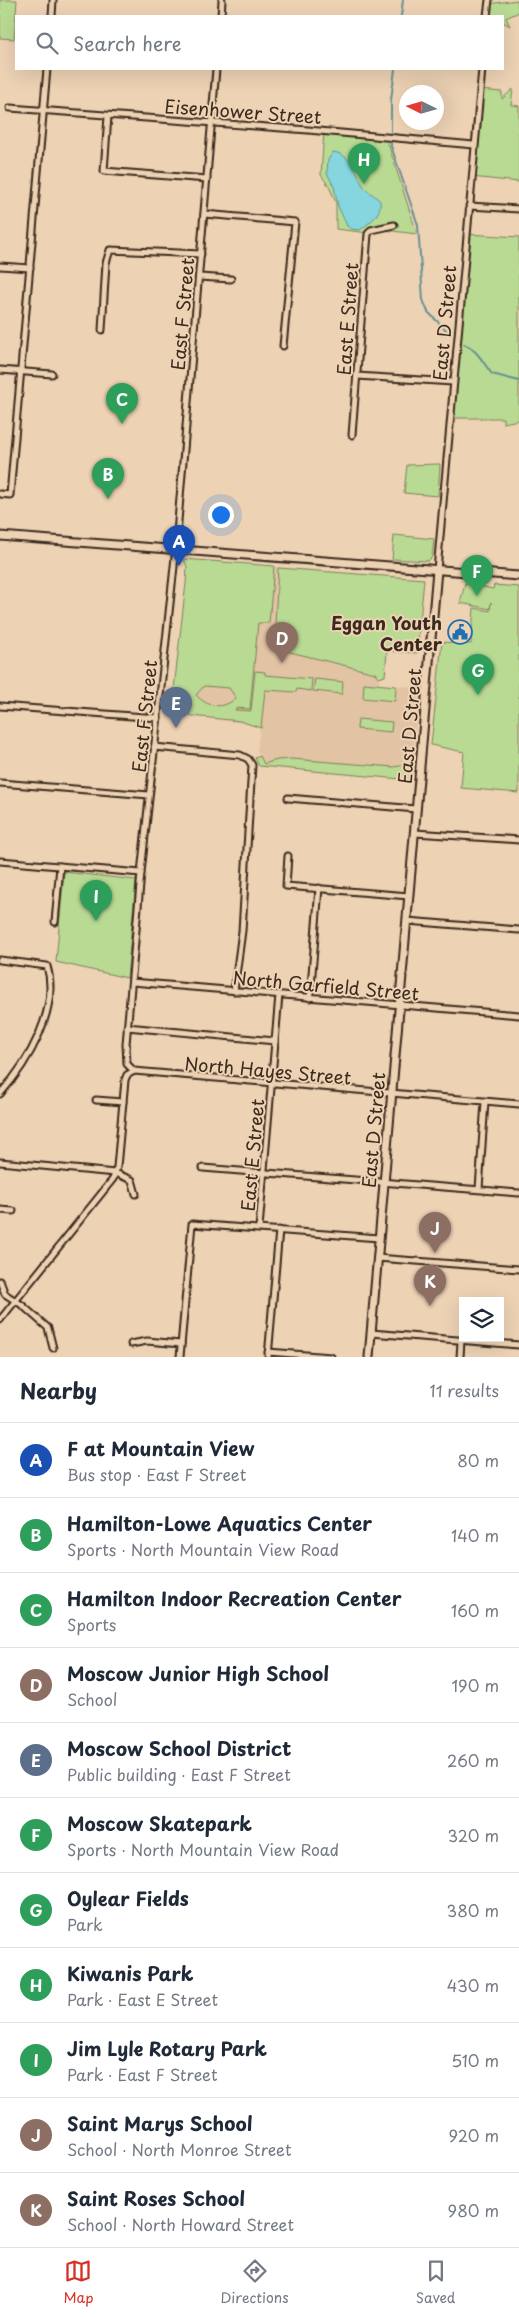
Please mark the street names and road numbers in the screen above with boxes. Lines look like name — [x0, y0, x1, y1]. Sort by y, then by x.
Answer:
street label: Eisenhower Street — [164, 92, 322, 130]
street label: East F Street — [164, 257, 200, 371]
street label: East E Street — [330, 262, 364, 376]
street label: East D Street — [426, 264, 462, 382]
street label: East F Street — [125, 658, 163, 774]
street label: East D Street — [391, 667, 427, 785]
street label: North Garfield Street — [232, 963, 420, 1007]
street label: North Hayes Street — [184, 1049, 352, 1091]
street label: East D Street — [355, 1071, 391, 1189]
street label: East E Street — [234, 1098, 270, 1212]

